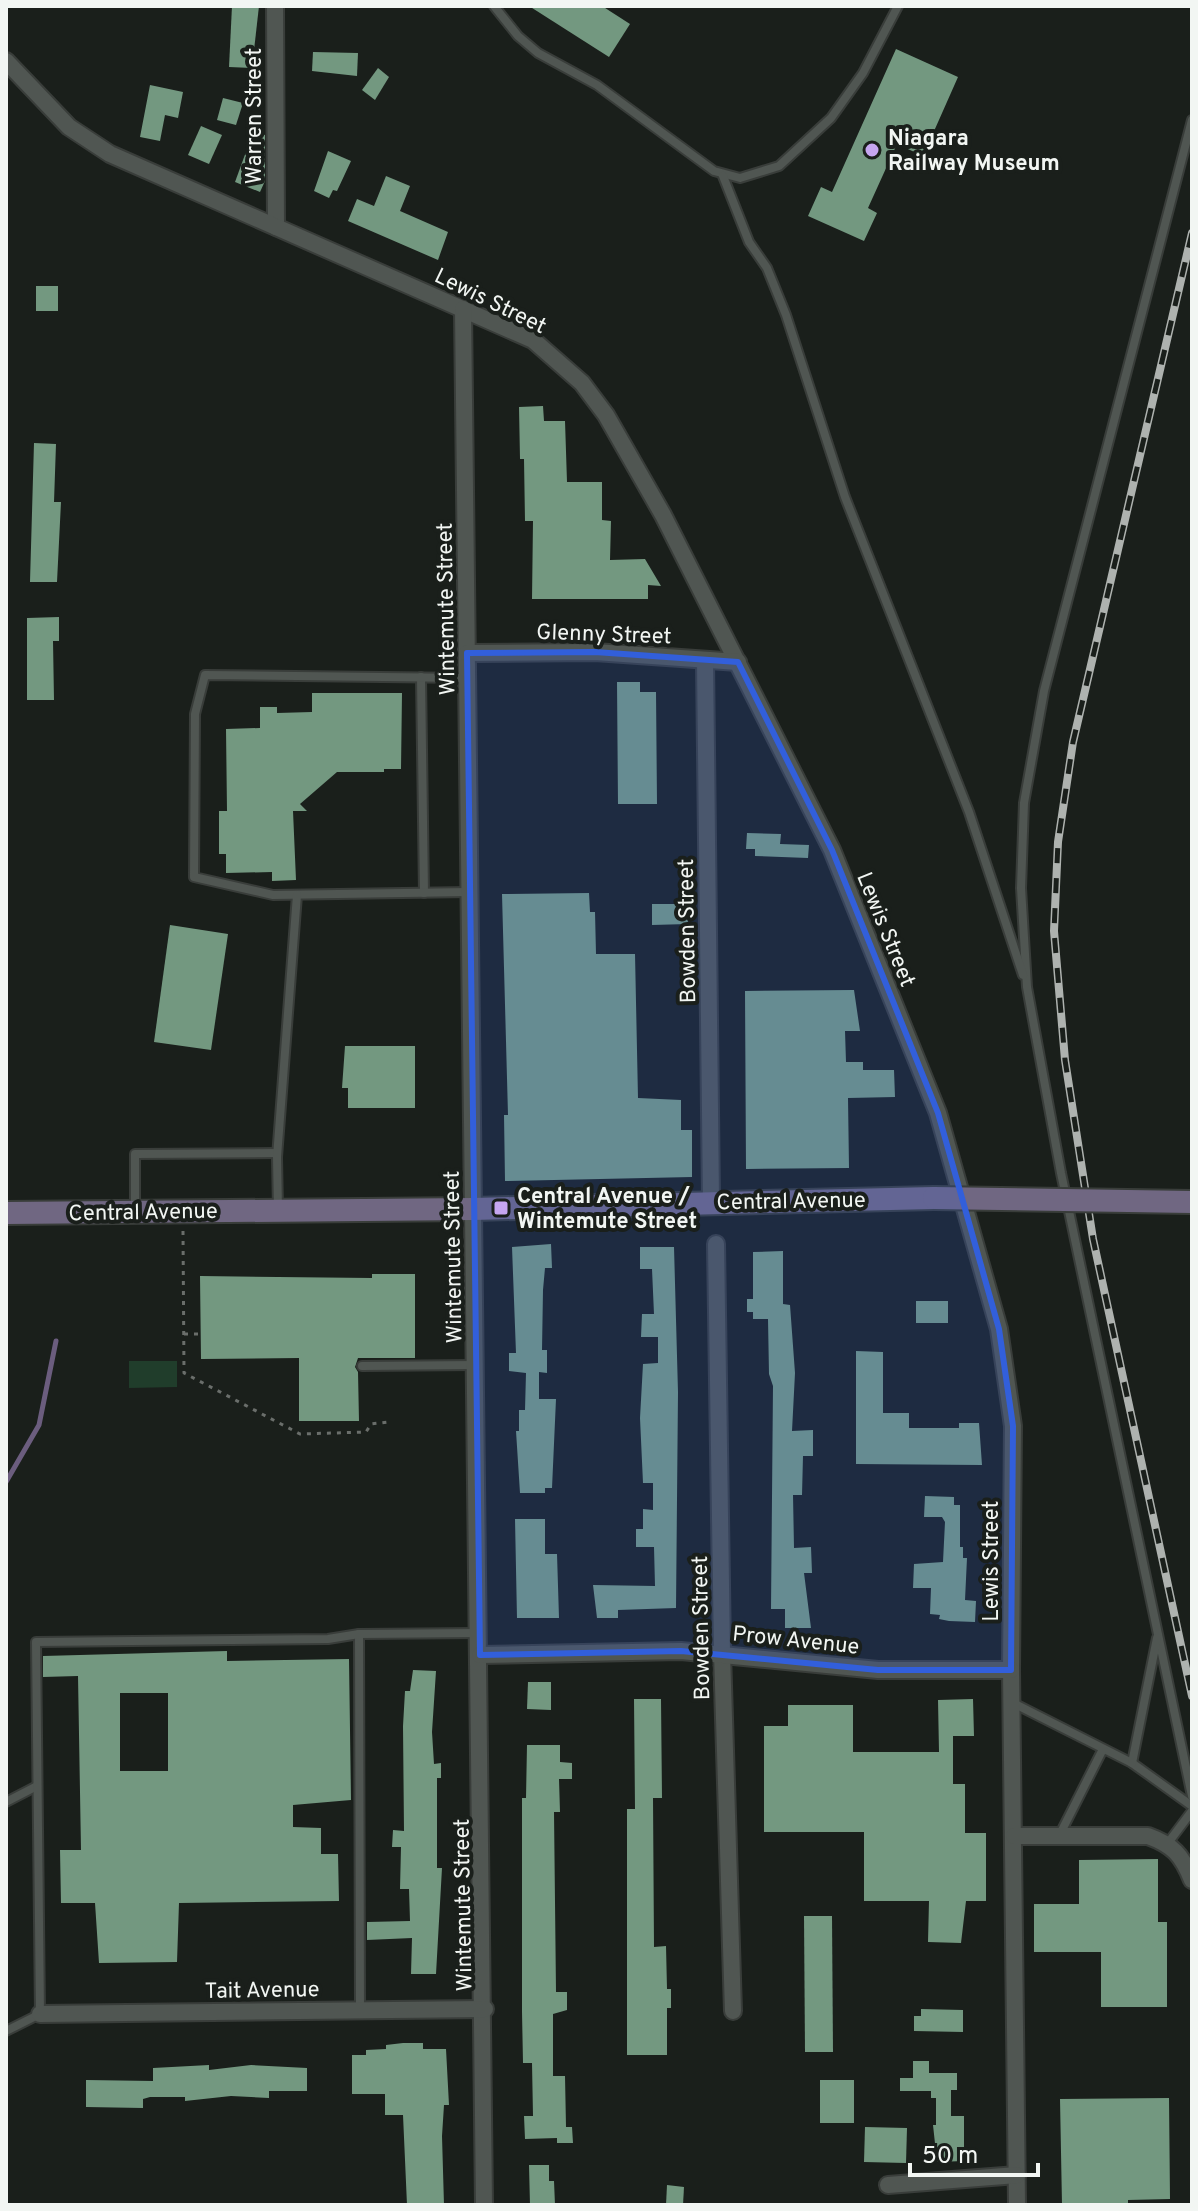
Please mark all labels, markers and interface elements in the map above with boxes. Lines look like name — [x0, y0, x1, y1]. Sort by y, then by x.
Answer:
street label: Warren Street — [242, 48, 269, 184]
place label: Niagara Railway Museum — [888, 126, 1060, 178]
marker: Niagara Railway Museum — [863, 141, 881, 159]
street label: Lewis Street — [429, 264, 550, 341]
street label: Wintemute Street — [432, 522, 463, 696]
street label: Glenny Street — [536, 620, 672, 651]
street label: Bowden Street — [674, 858, 703, 1004]
street label: Lewis Street — [849, 869, 920, 991]
street label: Wintemute Street — [439, 1170, 470, 1344]
place label: Central Avenue / Wintemute Street — [517, 1184, 697, 1236]
street label: Central Avenue — [716, 1188, 866, 1217]
street label: Central Avenue — [68, 1199, 218, 1228]
marker: Central Avenue / Wintemute Street — [492, 1199, 510, 1217]
street label: Lewis Street — [979, 1500, 1006, 1622]
street label: Bowden Street — [688, 1555, 717, 1701]
street label: Prow Avenue — [731, 1621, 861, 1662]
street label: Wintemute Street — [449, 1818, 480, 1992]
street label: Tait Avenue — [204, 1977, 320, 2006]
scale bar — [910, 2127, 1038, 2177]
text: 50 m — [922, 2142, 978, 2172]

